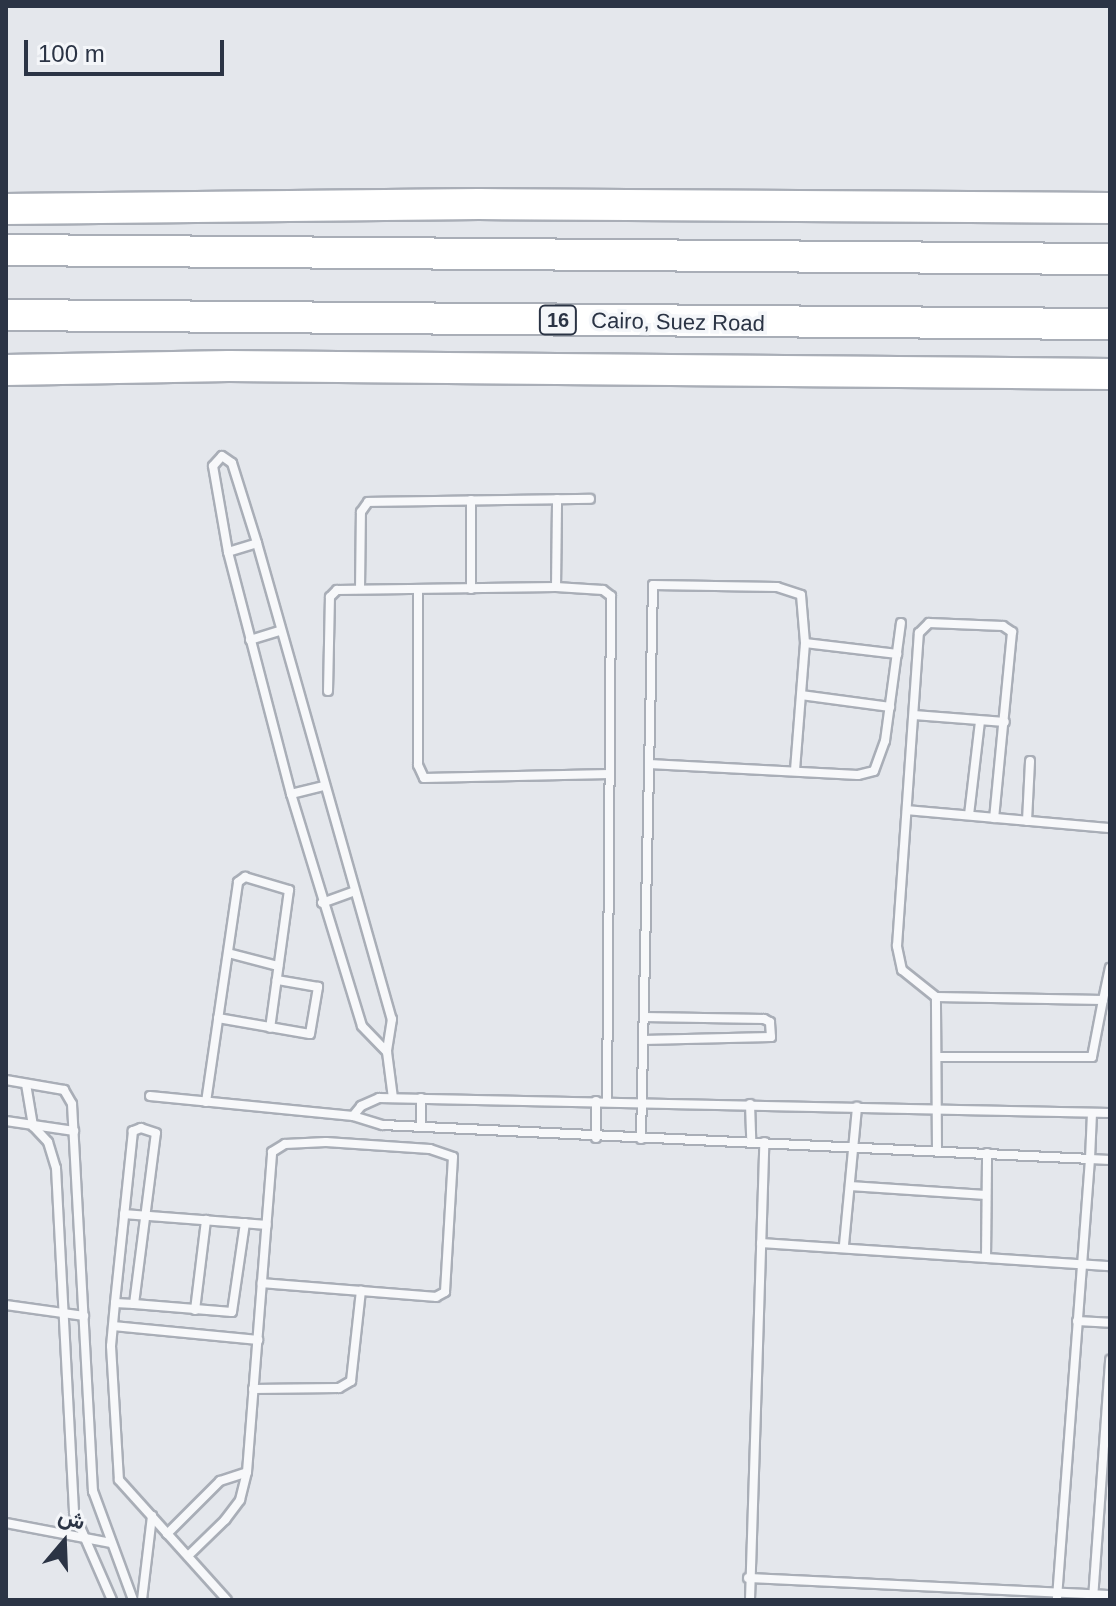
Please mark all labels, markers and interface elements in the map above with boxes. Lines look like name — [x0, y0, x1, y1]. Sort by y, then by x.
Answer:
scale bar — [28, 24, 228, 74]
text: 100 m — [38, 40, 105, 67]
road number: 16 — [538, 304, 578, 336]
street label: Cairo, Suez Road — [591, 307, 765, 337]
north arrow — [24, 1502, 104, 1582]
text: ش — [55, 1503, 89, 1535]

